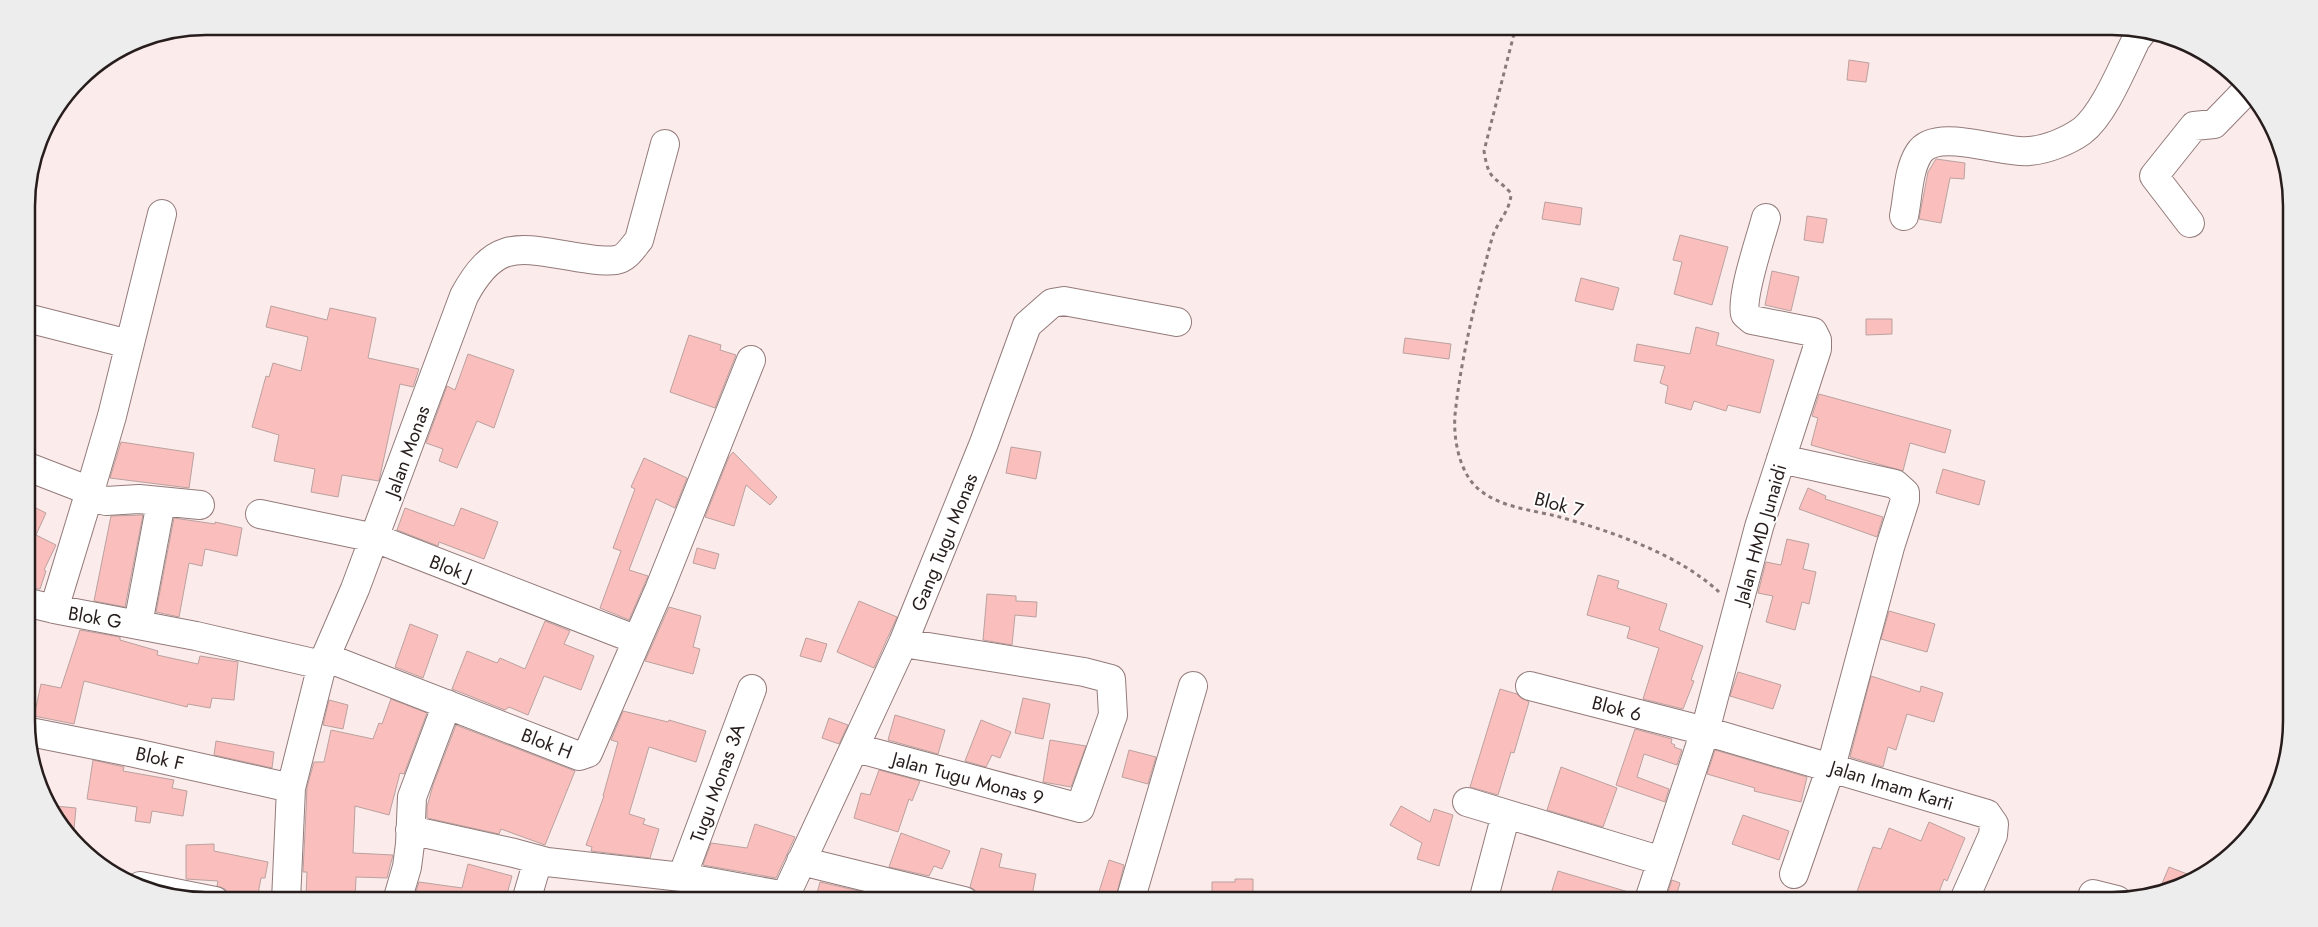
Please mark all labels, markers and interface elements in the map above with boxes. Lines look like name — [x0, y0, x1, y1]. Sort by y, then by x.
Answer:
street label: Jalan Monas — [377, 401, 437, 503]
street label: Jalan HMD Junaidi — [1727, 461, 1793, 610]
street label: Gang Tugu Monas — [904, 469, 985, 615]
street label: Blok 7 — [1532, 485, 1586, 524]
street label: Blok J — [425, 548, 476, 589]
street label: Blok G — [66, 599, 124, 635]
street label: Blok 6 — [1589, 689, 1645, 728]
street label: Tugu Monas 3A — [683, 720, 752, 846]
street label: Blok H — [517, 721, 576, 766]
street label: Blok F — [133, 740, 187, 777]
street label: Jalan Tugu Monas 9 — [886, 744, 1047, 812]
street label: Jalan Imam Karti — [1824, 753, 1957, 817]

